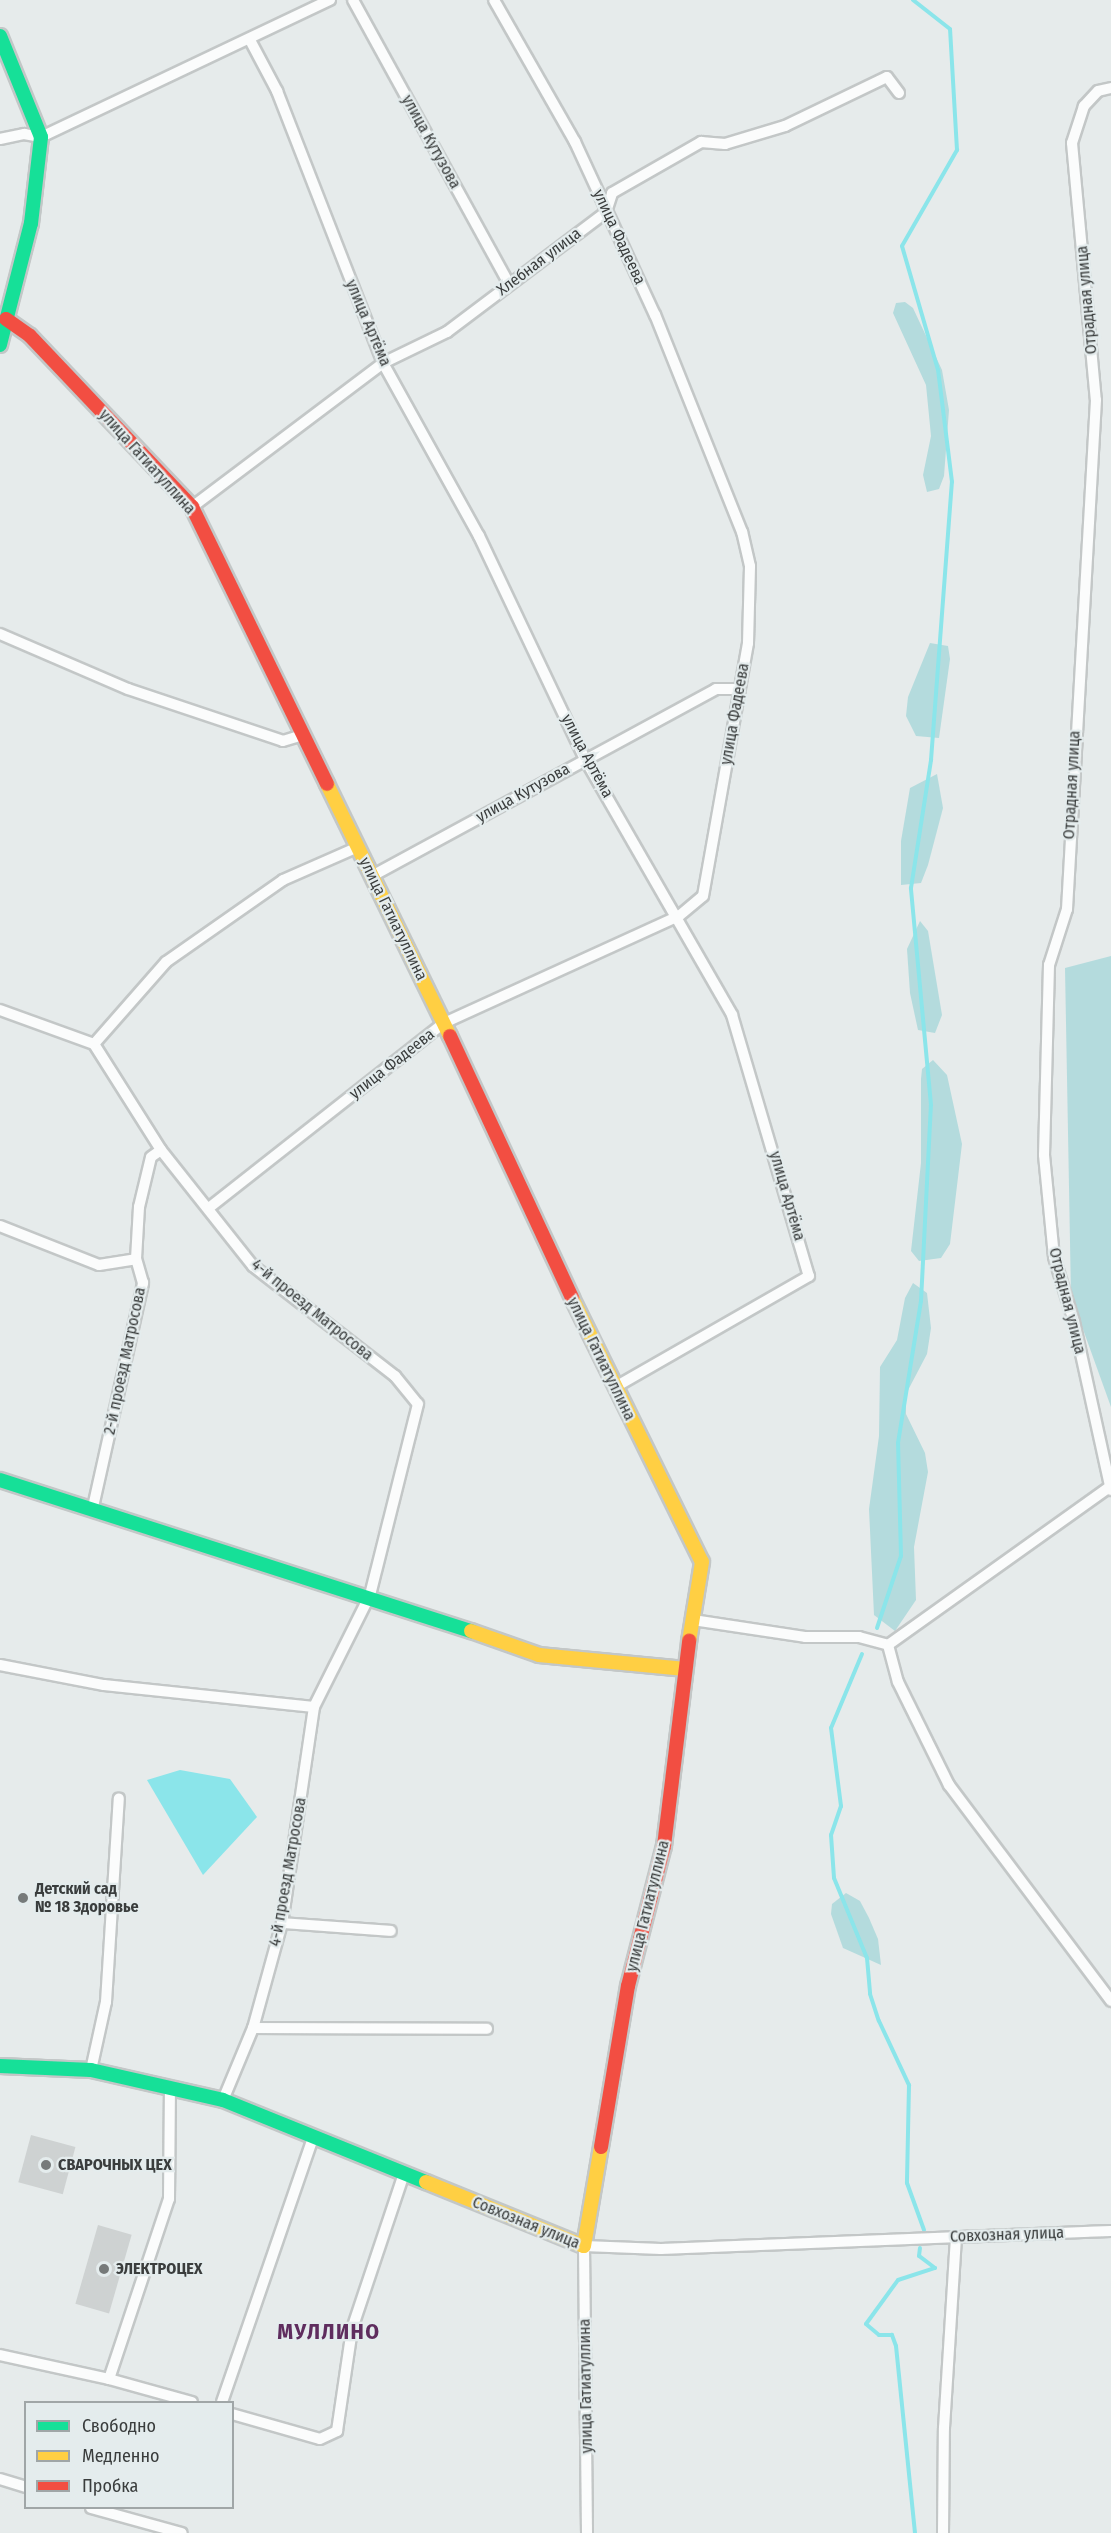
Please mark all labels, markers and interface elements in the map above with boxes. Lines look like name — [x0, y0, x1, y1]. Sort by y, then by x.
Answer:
street label: улица Кутузова — [397, 92, 465, 192]
street label: улица Фадеева — [589, 186, 649, 288]
street label: Хлебная улица — [493, 224, 585, 300]
street label: Отрадная улица — [1073, 245, 1101, 355]
street label: улица Артёма — [341, 277, 395, 369]
street label: улица Гатиатуллина — [95, 406, 199, 518]
street label: улица Фадеева — [717, 662, 753, 766]
street label: улица Артёма — [557, 711, 617, 801]
street label: Отрадная улица — [1060, 730, 1084, 840]
street label: улица Кутузова — [473, 759, 573, 827]
street label: улица Гатиатуллина — [355, 854, 431, 984]
street label: улица Фадеева — [346, 1025, 438, 1103]
street label: улица Артёма — [765, 1149, 809, 1243]
street label: Отрадная улица — [1045, 1246, 1089, 1356]
street label: 4-й проезд Матросова — [247, 1255, 377, 1365]
street label: 2-й проезд Матросова — [100, 1286, 150, 1436]
street label: улица Гатиатуллина — [563, 1294, 639, 1424]
street label: 4-й проезд Матросова — [265, 1796, 311, 1948]
street label: улица Гатиатуллина — [622, 1838, 674, 1974]
place label: Детский сад № 18 Здоровье — [35, 1879, 139, 1917]
marker: Детский сад № 18 Здоровье — [16, 1891, 30, 1905]
place label: СВАРОЧНЫХ ЦЕХ — [58, 2155, 172, 2175]
marker: СВАРОЧНЫХ ЦЕХ — [39, 2158, 53, 2172]
street label: Совхозная улица — [469, 2193, 583, 2253]
street label: Совхозная улица — [950, 2223, 1064, 2247]
place label: ЭЛЕКТРОЦЕХ — [116, 2259, 202, 2279]
marker: ЭЛЕКТРОЦЕХ — [97, 2262, 111, 2276]
district label: МУЛЛИНО — [277, 2319, 381, 2345]
street label: улица Гатиатуллина — [575, 2319, 597, 2453]
legend — [24, 2401, 234, 2509]
text: Свободно — [82, 2415, 156, 2437]
text: Медленно — [82, 2445, 160, 2467]
text: Пробка — [82, 2475, 138, 2497]

